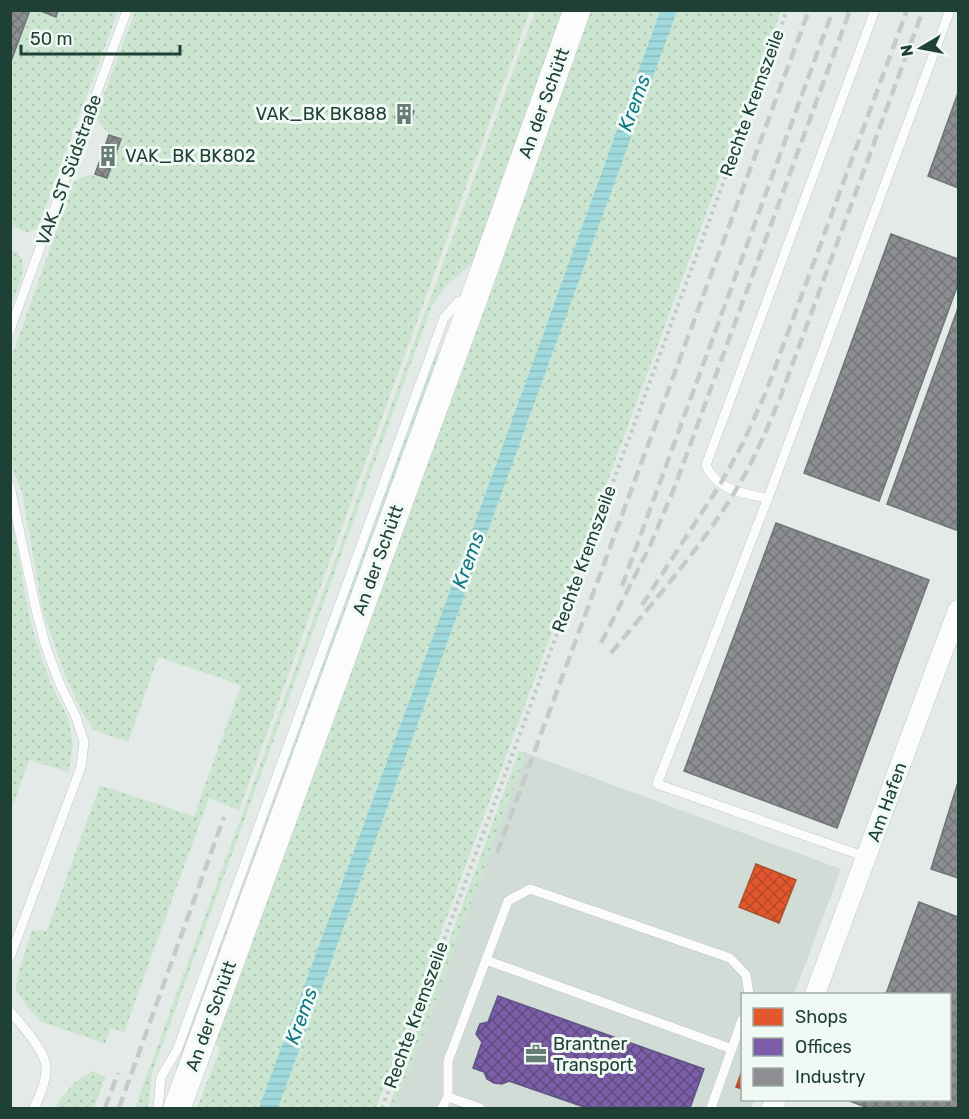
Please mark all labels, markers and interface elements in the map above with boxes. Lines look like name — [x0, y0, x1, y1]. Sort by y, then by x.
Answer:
scale bar — [21, 18, 180, 56]
north arrow — [891, 18, 951, 78]
street label: Rechte Kremszeile — [715, 27, 789, 179]
text: 50 m — [30, 28, 73, 50]
text: N — [896, 43, 917, 58]
street label: An der Schütt — [514, 45, 574, 161]
water label: Krems — [613, 71, 655, 135]
street label: VAK_ST Südstraße — [31, 92, 107, 248]
building icon: VAK_BK BK888 — [392, 102, 416, 126]
place label: VAK_BK BK888 — [255, 103, 387, 125]
building icon: VAK_BK BK802 — [96, 144, 120, 168]
place label: VAK_BK BK802 — [125, 145, 256, 167]
street label: Rechte Kremszeile — [547, 483, 621, 635]
street label: An der Schütt — [348, 502, 408, 618]
water label: Krems — [447, 528, 489, 592]
street label: Am Hafen — [862, 759, 912, 845]
street label: Rechte Kremszeile — [379, 939, 453, 1091]
street label: An der Schütt — [181, 958, 241, 1074]
water label: Krems — [280, 984, 322, 1048]
legend — [741, 993, 951, 1101]
text: Shops — [795, 1006, 847, 1028]
place label: Brantner Transport — [553, 1033, 634, 1076]
text: Offices — [795, 1036, 852, 1058]
office icon: Brantner Transport — [524, 1042, 548, 1066]
text: Industry — [795, 1066, 865, 1088]

